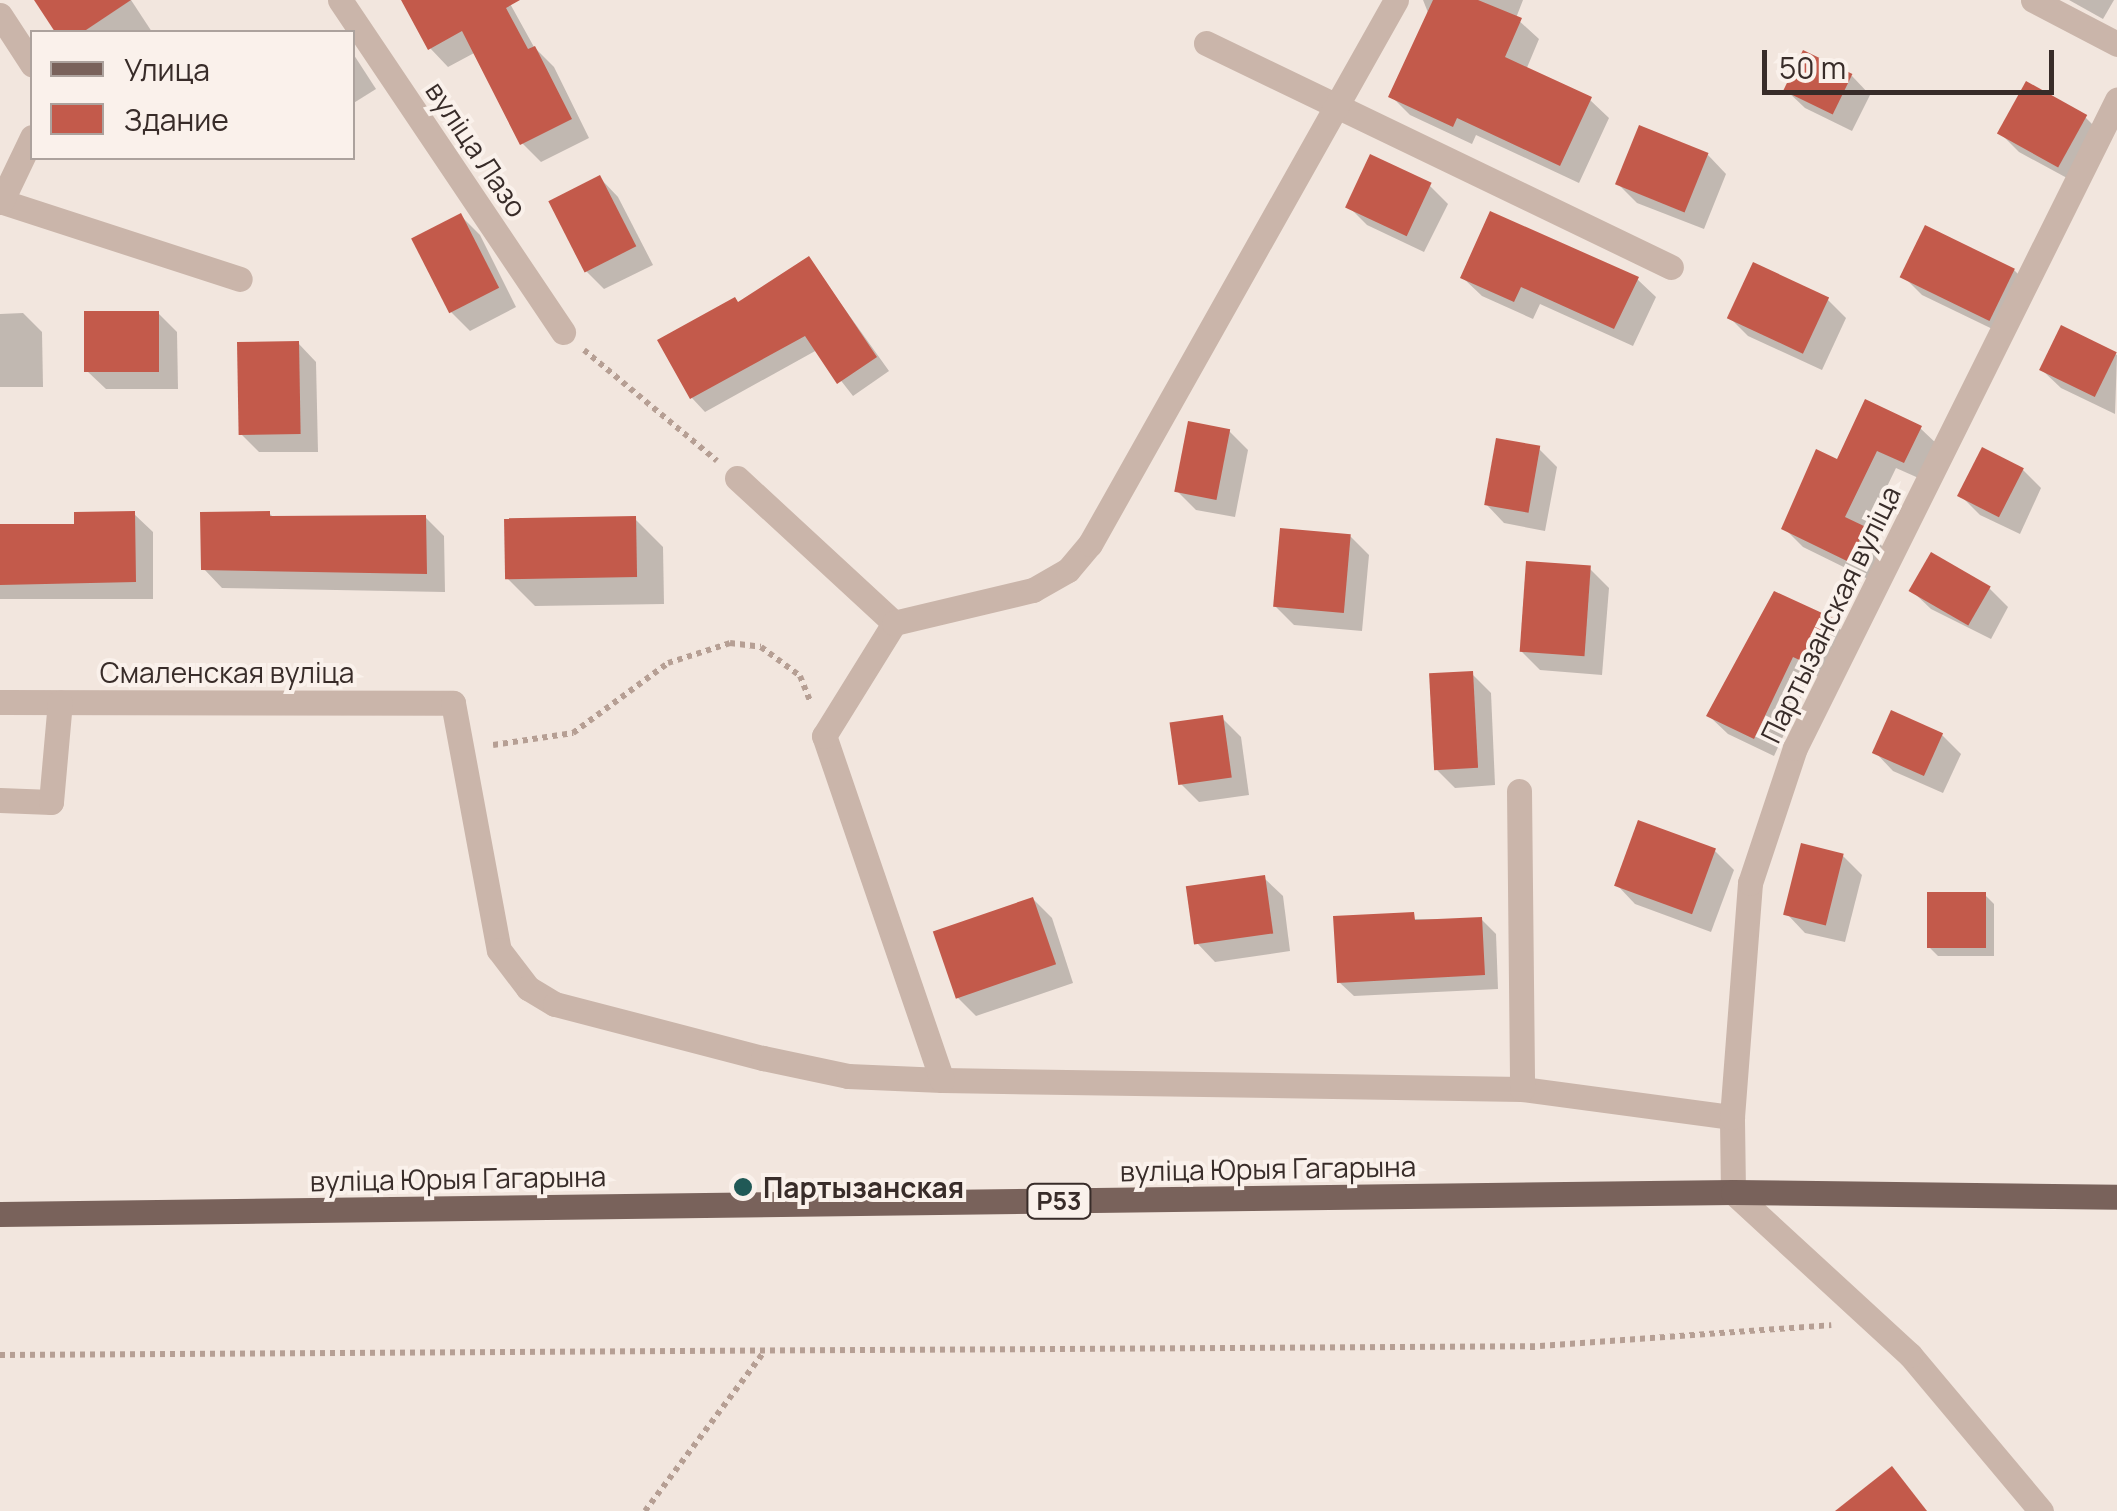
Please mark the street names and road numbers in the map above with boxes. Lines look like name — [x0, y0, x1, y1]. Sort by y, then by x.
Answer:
street label: вуліца Лазо — [419, 75, 535, 223]
street label: Партызанская вуліца — [1753, 480, 1907, 748]
street label: Смаленская вуліца — [100, 655, 354, 689]
street label: вуліца Юрыя Гагарына — [1120, 1149, 1416, 1187]
street label: вуліца Юрыя Гагарына — [310, 1159, 606, 1197]
road number: Р53 — [1024, 1181, 1094, 1221]

